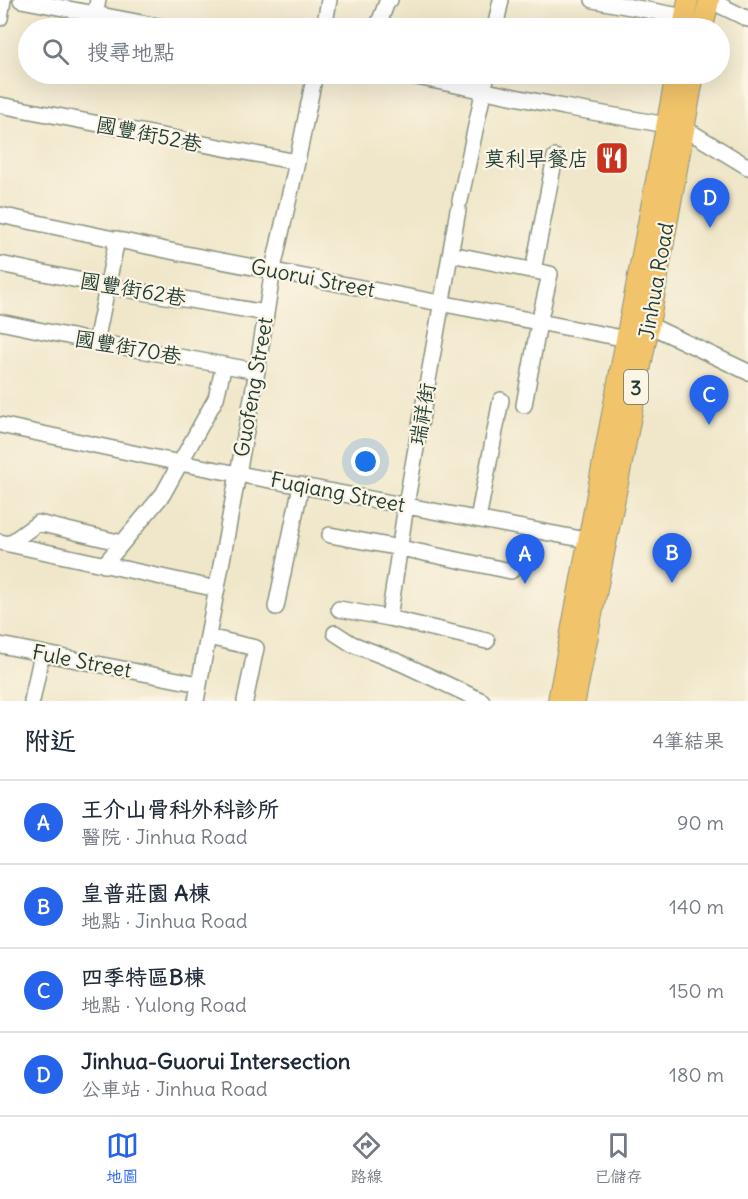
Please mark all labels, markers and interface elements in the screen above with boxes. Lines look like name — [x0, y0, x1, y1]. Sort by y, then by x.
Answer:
search box — [18, 18, 730, 84]
icon: search — [39, 35, 72, 68]
text: 搜尋地點 — [87, 38, 175, 66]
street label: 國豐街52巷 — [94, 110, 204, 158]
restaurant icon: 莫利早餐店 — [594, 140, 630, 176]
place label: 莫利早餐店 — [484, 145, 589, 172]
pin: D — [690, 178, 730, 228]
street label: Jinhua Road — [632, 220, 680, 342]
street label: Guorui Street — [249, 253, 377, 303]
street label: 國豐街62巷 — [78, 266, 188, 312]
street label: Guofeng Street — [227, 315, 279, 459]
street label: 國豐街70巷 — [72, 324, 184, 370]
road number: 3 — [624, 370, 648, 404]
pin: C — [690, 376, 728, 425]
street label: 瑞祥街 — [403, 381, 441, 447]
your location — [351, 447, 380, 476]
street label: Fuqiang Street — [268, 466, 408, 518]
pin: A — [506, 534, 544, 584]
pin: B — [652, 534, 692, 583]
street label: Fule Street — [30, 638, 134, 684]
text: 附近 — [24, 724, 76, 757]
text: 4筆結果 — [652, 728, 724, 753]
text: 王介山骨科外科診所 — [81, 795, 279, 823]
text: A — [37, 810, 50, 835]
text: 90 m — [677, 810, 724, 835]
text: 醫院 · Jinhua Road — [81, 824, 248, 849]
text: 皇普莊園 A棟 — [81, 879, 210, 907]
text: B — [37, 894, 50, 919]
text: 140 m — [669, 894, 724, 919]
text: 地點 · Jinhua Road — [81, 908, 248, 933]
text: 四季特區B棟 — [81, 963, 205, 991]
text: C — [37, 978, 50, 1003]
text: 150 m — [669, 978, 724, 1003]
text: 地點 · Yulong Road — [81, 992, 247, 1017]
text: Jinhua-Guorui Intersection — [81, 1047, 351, 1075]
text: D — [36, 1062, 51, 1087]
text: 180 m — [669, 1062, 724, 1087]
text: 公車站 · Jinhua Road — [81, 1076, 268, 1101]
tab: 地圖 — [106, 1129, 139, 1187]
tab: 路線 — [350, 1129, 383, 1187]
tab: 已儲存 — [594, 1129, 642, 1187]

